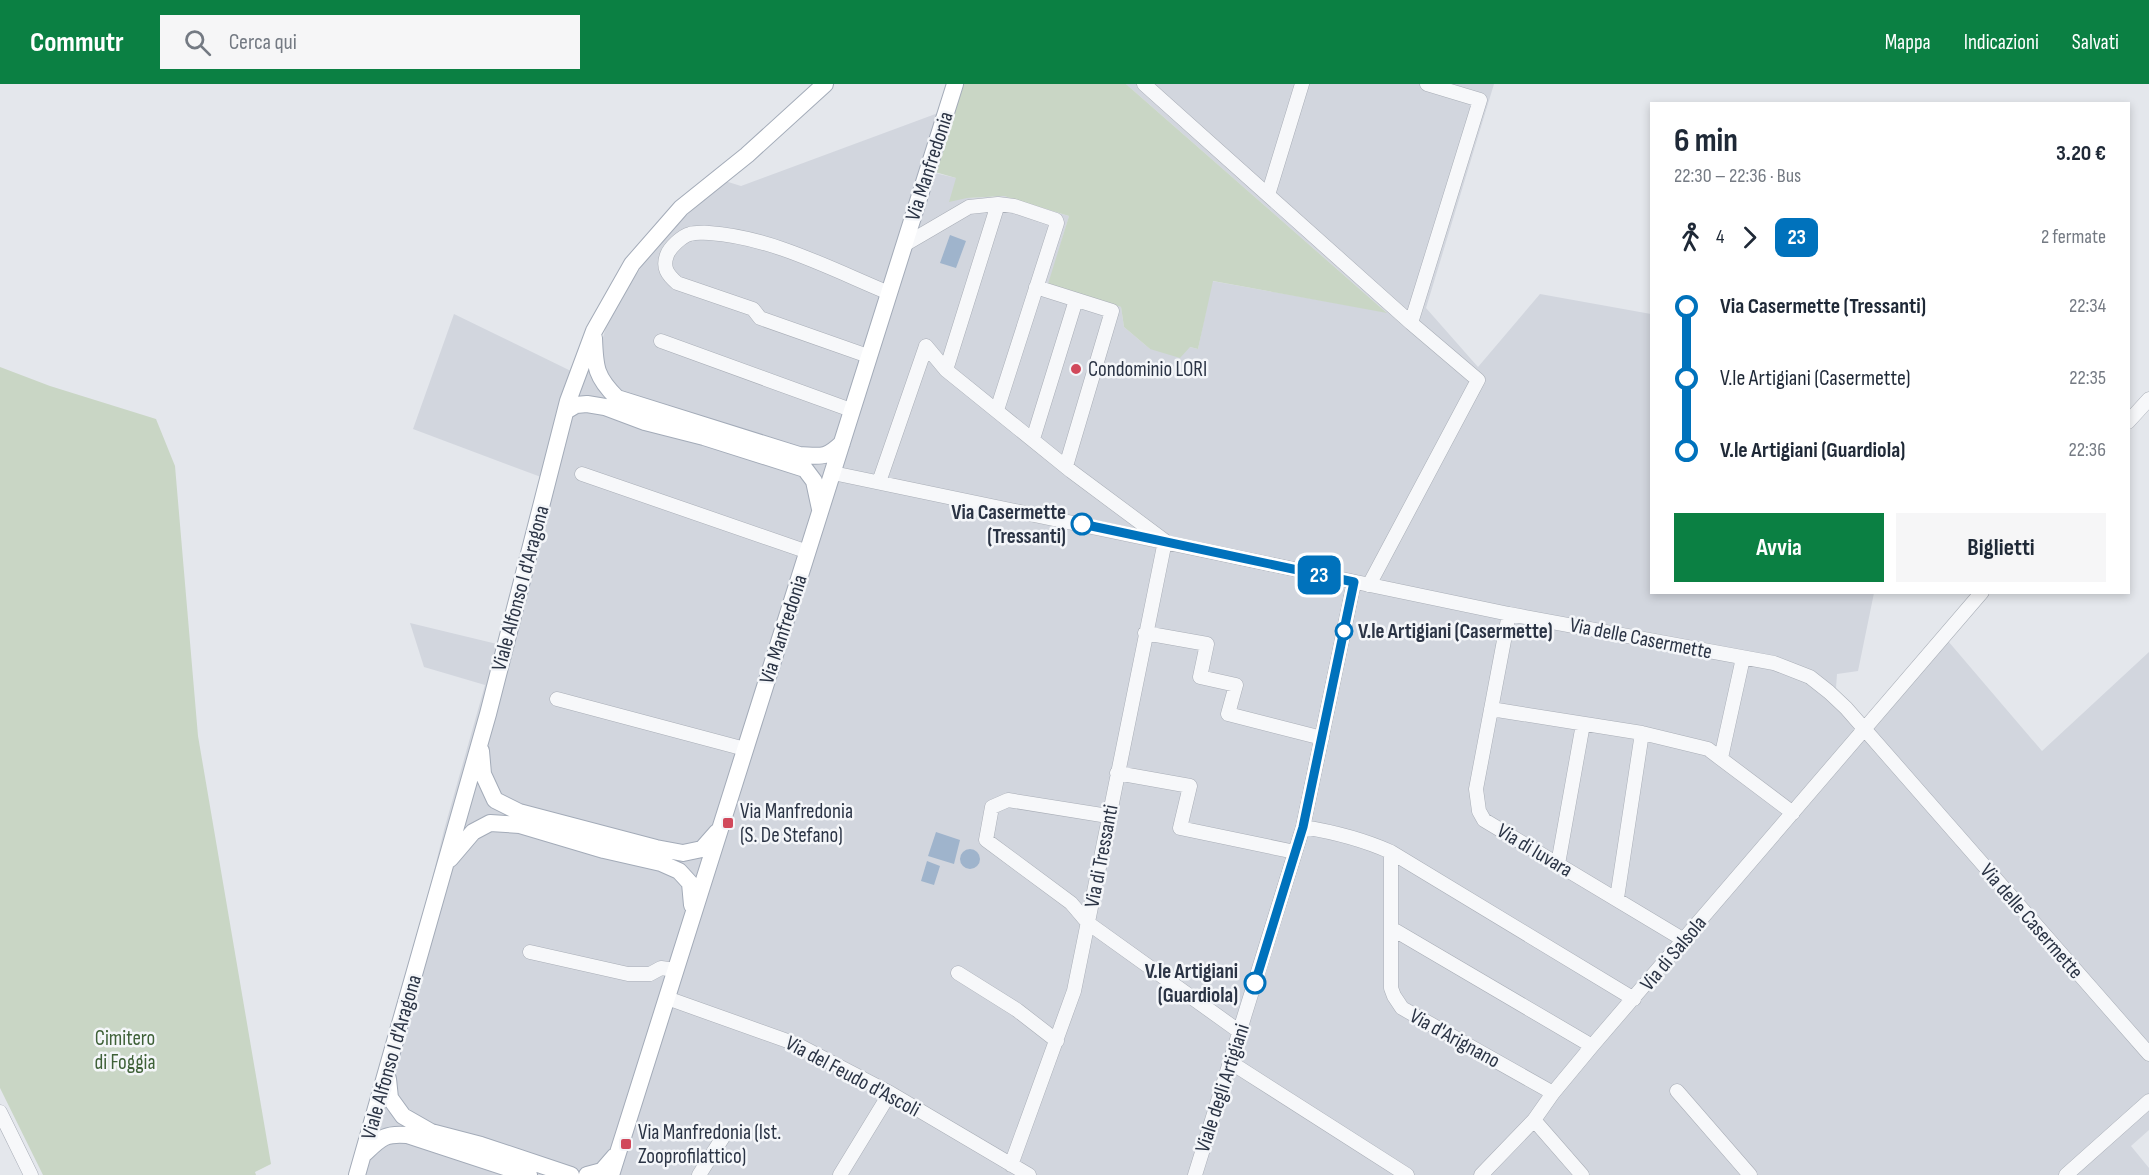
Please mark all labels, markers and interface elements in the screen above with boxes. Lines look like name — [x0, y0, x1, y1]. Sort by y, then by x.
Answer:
search box — [160, 15, 580, 69]
text: Commutr — [30, 26, 124, 59]
icon: search — [181, 26, 214, 59]
text: Cerca qui — [229, 29, 297, 56]
text: Mappa — [1885, 30, 1931, 55]
text: Indicazioni — [1964, 30, 2039, 55]
text: Salvati — [2072, 30, 2119, 55]
street label: Via Manfredonia — [900, 109, 959, 224]
text: 6 min — [1674, 121, 1738, 161]
text: 3.20 € — [2056, 140, 2106, 167]
text: 22:30 – 22:36 · Bus — [1674, 164, 1801, 188]
icon: walk — [1674, 221, 1707, 254]
icon: forward — [1733, 221, 1766, 254]
text: 4 — [1716, 225, 1724, 249]
text: 23 — [1787, 225, 1806, 250]
text: 2 fermate — [2041, 225, 2106, 249]
text: Via Casermette (Tressanti) — [1720, 293, 1926, 320]
text: 22:34 — [2069, 294, 2106, 318]
place label: Condominio LORI — [1088, 357, 1207, 382]
marker: Condominio LORI — [1069, 362, 1083, 376]
text: V.le Artigiani (Casermette) — [1720, 365, 1911, 392]
text: 22:35 — [2069, 366, 2106, 390]
text: V.le Artigiani (Guardiola) — [1720, 437, 1905, 464]
text: 22:36 — [2069, 438, 2106, 462]
place label: Via Casermette (Tressanti) — [951, 500, 1066, 549]
street label: Viale Alfonso I d'Aragona — [486, 503, 555, 674]
marker: Via Casermette (Tressanti) — [1071, 513, 1093, 535]
button: Avvia — [1674, 513, 1884, 582]
button: Biglietti — [1896, 513, 2106, 582]
line badge: 23 — [1292, 556, 1346, 594]
text: 23 — [1310, 563, 1328, 588]
street label: Via Manfredonia — [754, 572, 813, 687]
street label: Via delle Casermette — [1568, 612, 1714, 665]
place label: V.le Artigiani (Casermette) — [1358, 619, 1553, 644]
marker: V.le Artigiani (Casermette) — [1335, 622, 1353, 640]
place label: Via Manfredonia (S. De Stefano) — [740, 799, 853, 848]
street label: Via di Tressanti — [1079, 803, 1124, 910]
marker: Via Manfredonia (S. De Stefano) — [721, 816, 735, 830]
street label: Via di Iuvara — [1493, 818, 1577, 883]
street label: Via delle Casermette — [1975, 859, 2088, 984]
street label: Via di Salsola — [1635, 911, 1712, 996]
place label: V.le Artigiani (Guardiola) — [1145, 959, 1238, 1008]
street label: Viale Alfonso I d'Aragona — [356, 972, 427, 1142]
marker: V.le Artigiani (Guardiola) — [1244, 972, 1266, 994]
street label: Via d'Arignano — [1405, 1003, 1504, 1073]
street label: Viale degli Artigiani — [1190, 1021, 1255, 1156]
park label: Cimitero di Foggia — [94, 1026, 156, 1075]
street label: Via del Feudo d'Ascoli — [781, 1030, 924, 1122]
place label: Via Manfredonia (Ist. Zooprofilattico) — [638, 1120, 781, 1169]
marker: Via Manfredonia (Ist. Zooprofilattico) — [619, 1137, 633, 1151]

